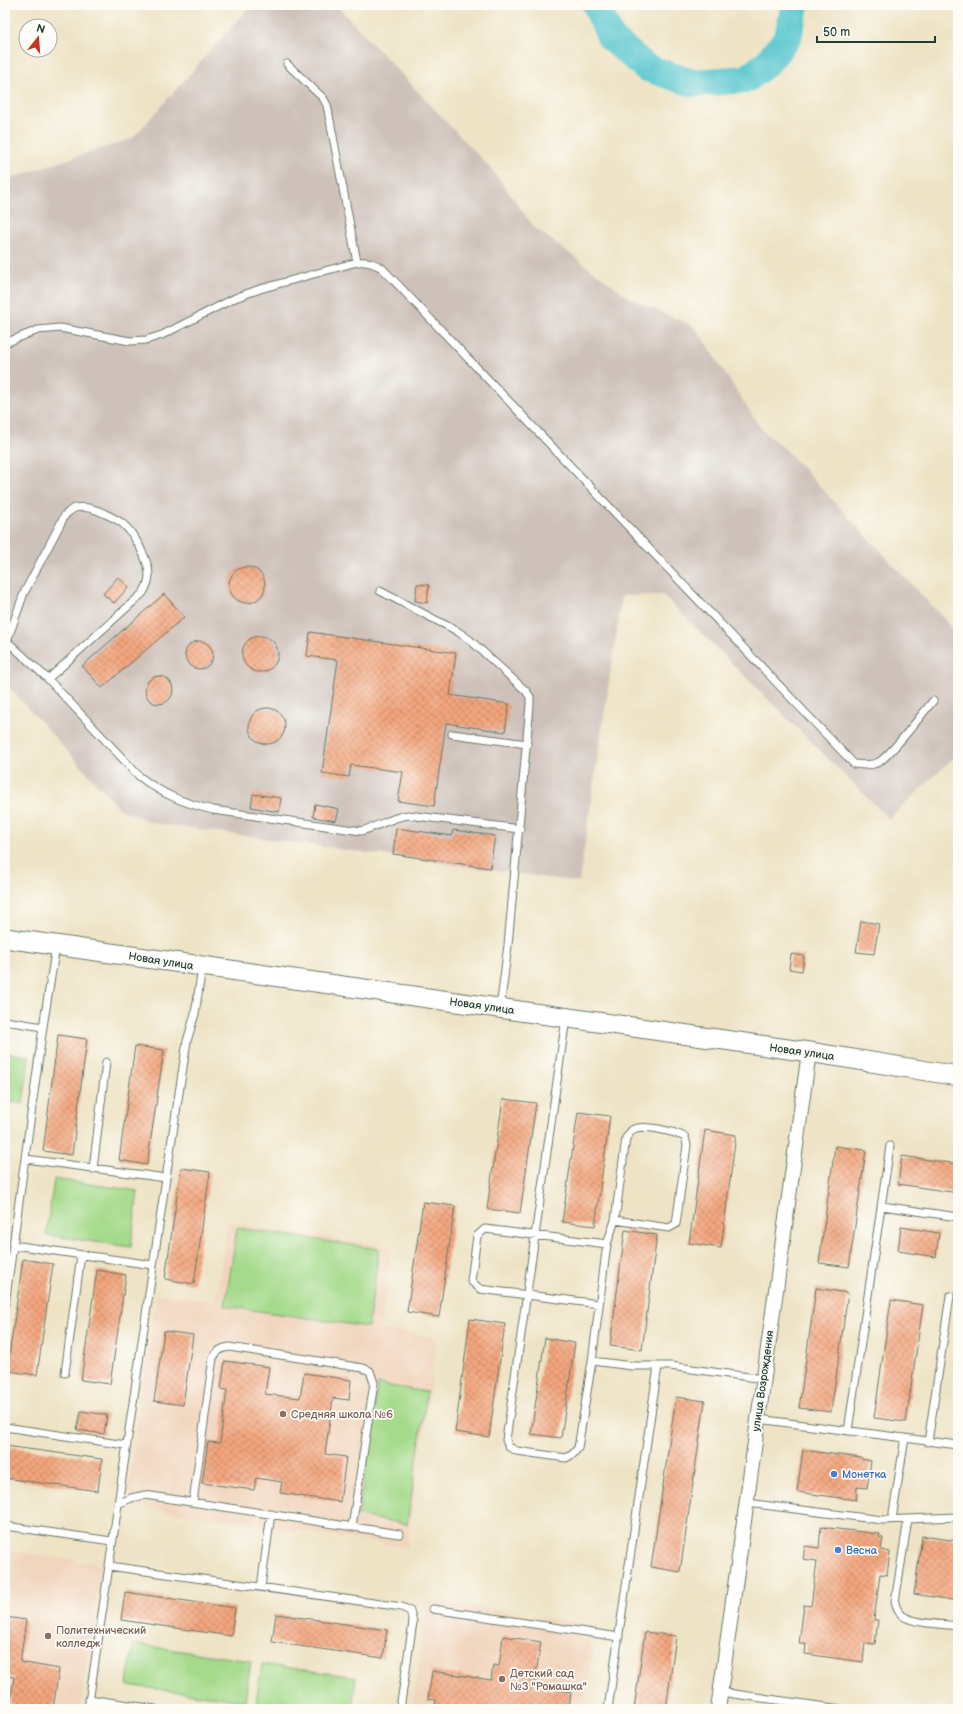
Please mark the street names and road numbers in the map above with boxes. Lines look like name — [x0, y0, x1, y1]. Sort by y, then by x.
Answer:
street label: Новая улица — [128, 949, 195, 973]
street label: Новая улица — [449, 995, 516, 1017]
street label: Новая улица — [769, 1041, 836, 1063]
street label: улица Возрождения — [749, 1330, 777, 1432]

